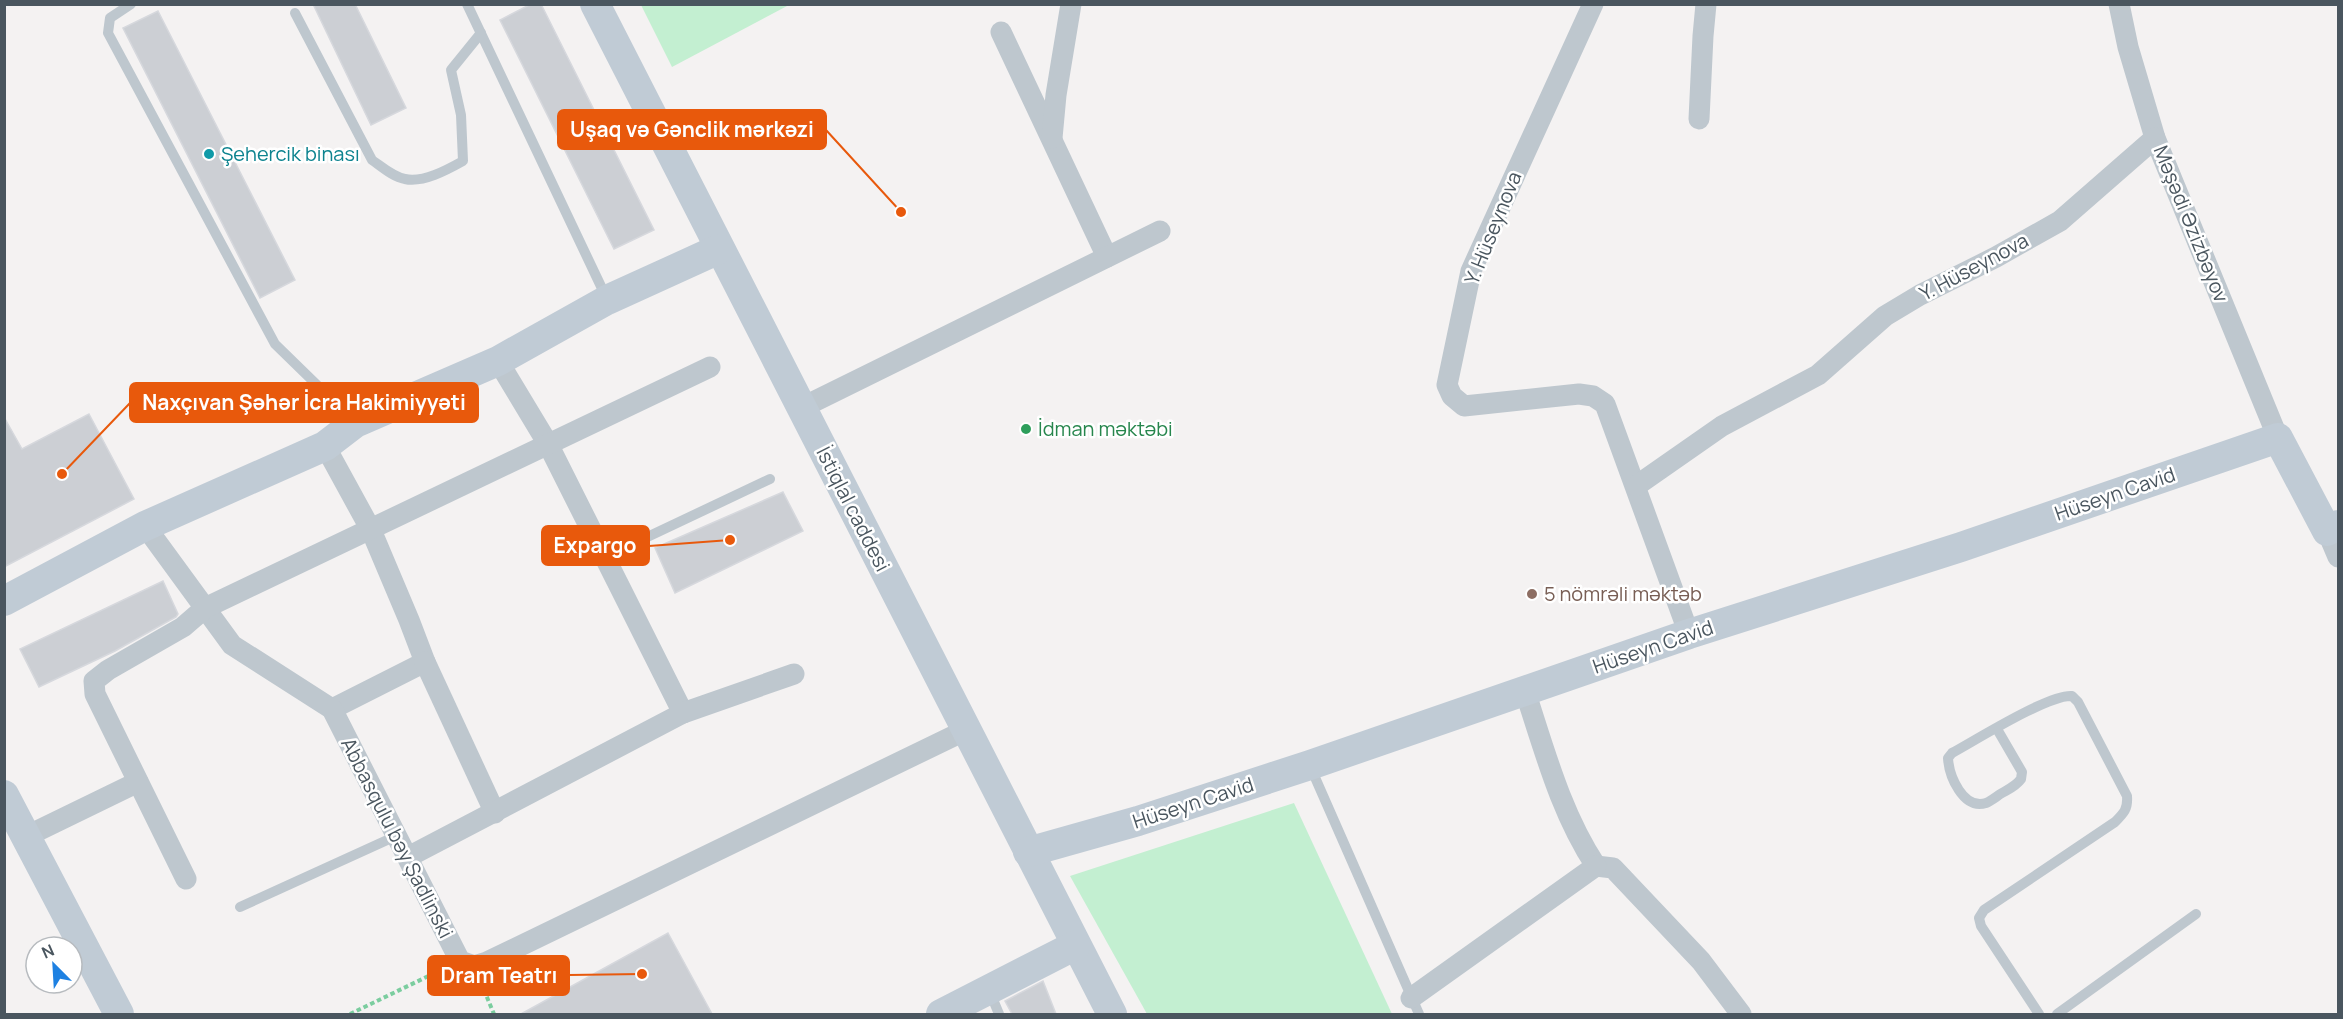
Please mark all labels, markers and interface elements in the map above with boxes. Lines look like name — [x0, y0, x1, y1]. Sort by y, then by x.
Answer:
callout: Uşaq və Gənclik mərkəzi — [558, 110, 826, 149]
text: Uşaq və Gənclik mərkəzi — [570, 115, 814, 143]
place label: Şehercik binası — [221, 140, 360, 167]
street label: Məşədi Əzizbəyov — [2148, 141, 2235, 306]
marker: Şehercik binası — [202, 147, 216, 161]
street label: Y. Hüseynova — [1458, 167, 1527, 288]
street label: Y. Hüseynova — [1915, 227, 2033, 307]
callout: Naxçıvan Şəhər İcra Hakimiyyəti — [130, 383, 478, 422]
text: Naxçıvan Şəhər İcra Hakimiyyəti — [142, 388, 466, 416]
place label: İdman məktəbi — [1038, 415, 1173, 442]
marker: İdman məktəbi — [1019, 422, 1033, 436]
street label: İstiqlal caddesi — [810, 442, 897, 576]
street label: Hüseyn Cavid — [2051, 460, 2179, 527]
callout: Expargo — [542, 526, 649, 565]
text: Expargo — [554, 531, 636, 559]
place label: 5 nömrəli məktəb — [1544, 580, 1702, 607]
marker: 5 nömrəli məktəb — [1525, 587, 1539, 601]
street label: Hüseyn Cavid — [1589, 613, 1717, 680]
street label: Abbasqulu bəy Şadlinski — [335, 733, 460, 943]
street label: Hüseyn Cavid — [1129, 770, 1257, 835]
north arrow — [24, 935, 84, 995]
text: N — [38, 939, 58, 964]
callout: Dram Teatrı — [428, 956, 569, 995]
text: Dram Teatrı — [441, 961, 557, 989]

